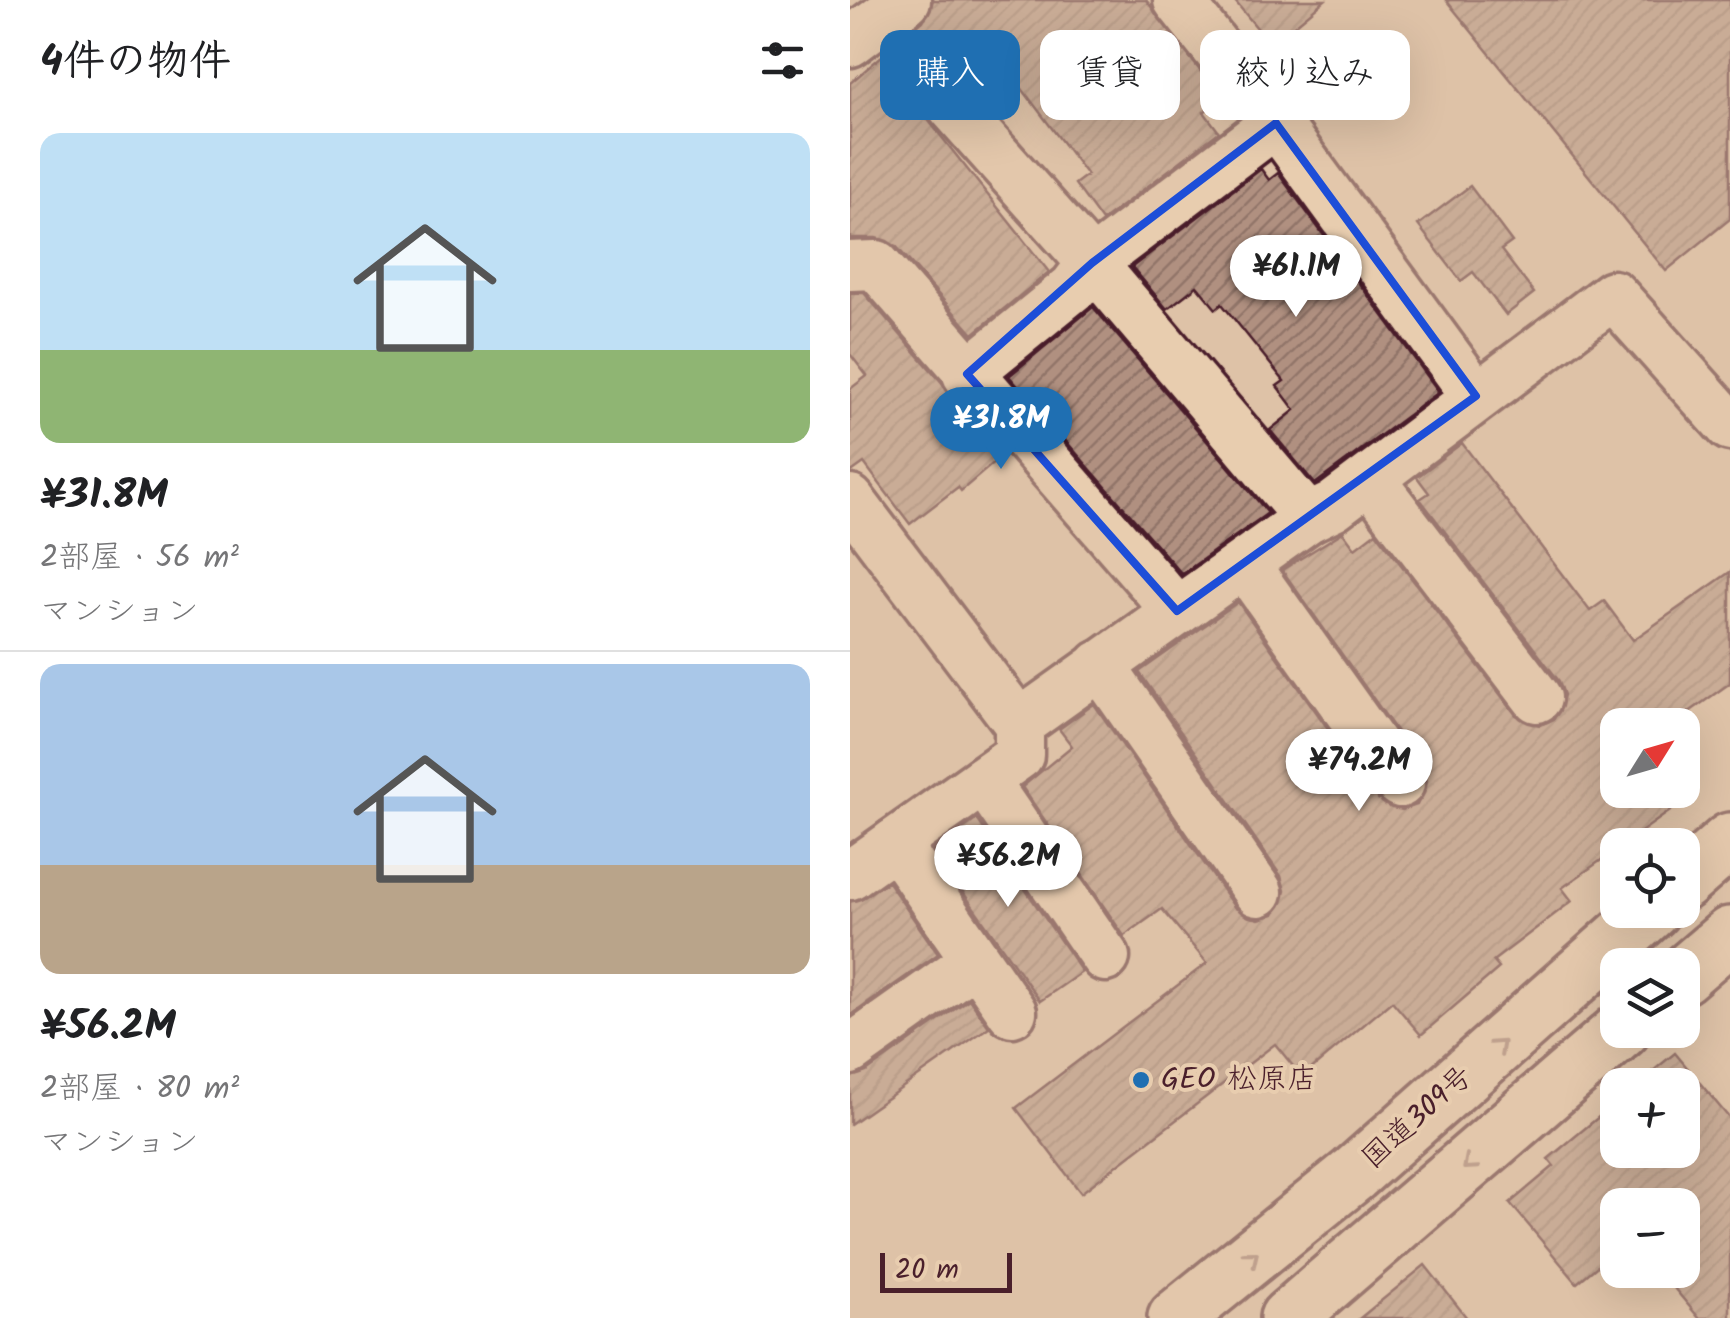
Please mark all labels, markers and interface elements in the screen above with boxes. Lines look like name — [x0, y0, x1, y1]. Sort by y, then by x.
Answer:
text: 4件の物件 — [40, 29, 231, 96]
chip: 購入 — [880, 30, 1020, 120]
chip: 賃貸 — [1040, 30, 1180, 120]
chip: 絞り込み — [1200, 30, 1410, 120]
icon: filters — [755, 33, 810, 88]
icon: home — [335, 198, 515, 378]
pin: ¥61.1M — [1215, 235, 1377, 320]
text: ¥61.1M — [1252, 242, 1340, 293]
pin: ¥31.8M — [920, 387, 1082, 472]
text: ¥31.8M — [952, 394, 1050, 445]
text: ¥31.8M — [40, 463, 168, 530]
text: 2部屋 · 56 m² — [40, 533, 239, 584]
text: マンション — [40, 587, 199, 638]
north arrow — [1600, 708, 1700, 808]
map controls — [1600, 708, 1700, 1288]
icon: home — [335, 729, 515, 909]
pin: ¥74.2M — [1278, 729, 1440, 814]
text: ¥74.2M — [1308, 736, 1410, 787]
pin: ¥56.2M — [927, 825, 1089, 910]
button: locate — [1600, 828, 1700, 928]
text: ¥56.2M — [956, 832, 1060, 883]
button: layers — [1600, 948, 1700, 1048]
text: ¥56.2M — [40, 994, 176, 1061]
one-way arrow — [1487, 1039, 1506, 1057]
street label: 国道309号 — [1351, 1054, 1485, 1182]
place label: GEO 松原店 — [1161, 1056, 1317, 1104]
text: 2部屋 · 80 m² — [40, 1064, 239, 1115]
button: + — [1600, 1068, 1700, 1168]
marker: GEO 松原店 — [1130, 1069, 1152, 1091]
text: マンション — [40, 1118, 199, 1169]
one-way arrow — [1462, 1152, 1481, 1170]
button: − — [1600, 1188, 1700, 1288]
scale bar — [880, 1248, 1012, 1292]
text: 20 m — [895, 1248, 959, 1293]
one-way arrow — [1241, 1251, 1259, 1269]

